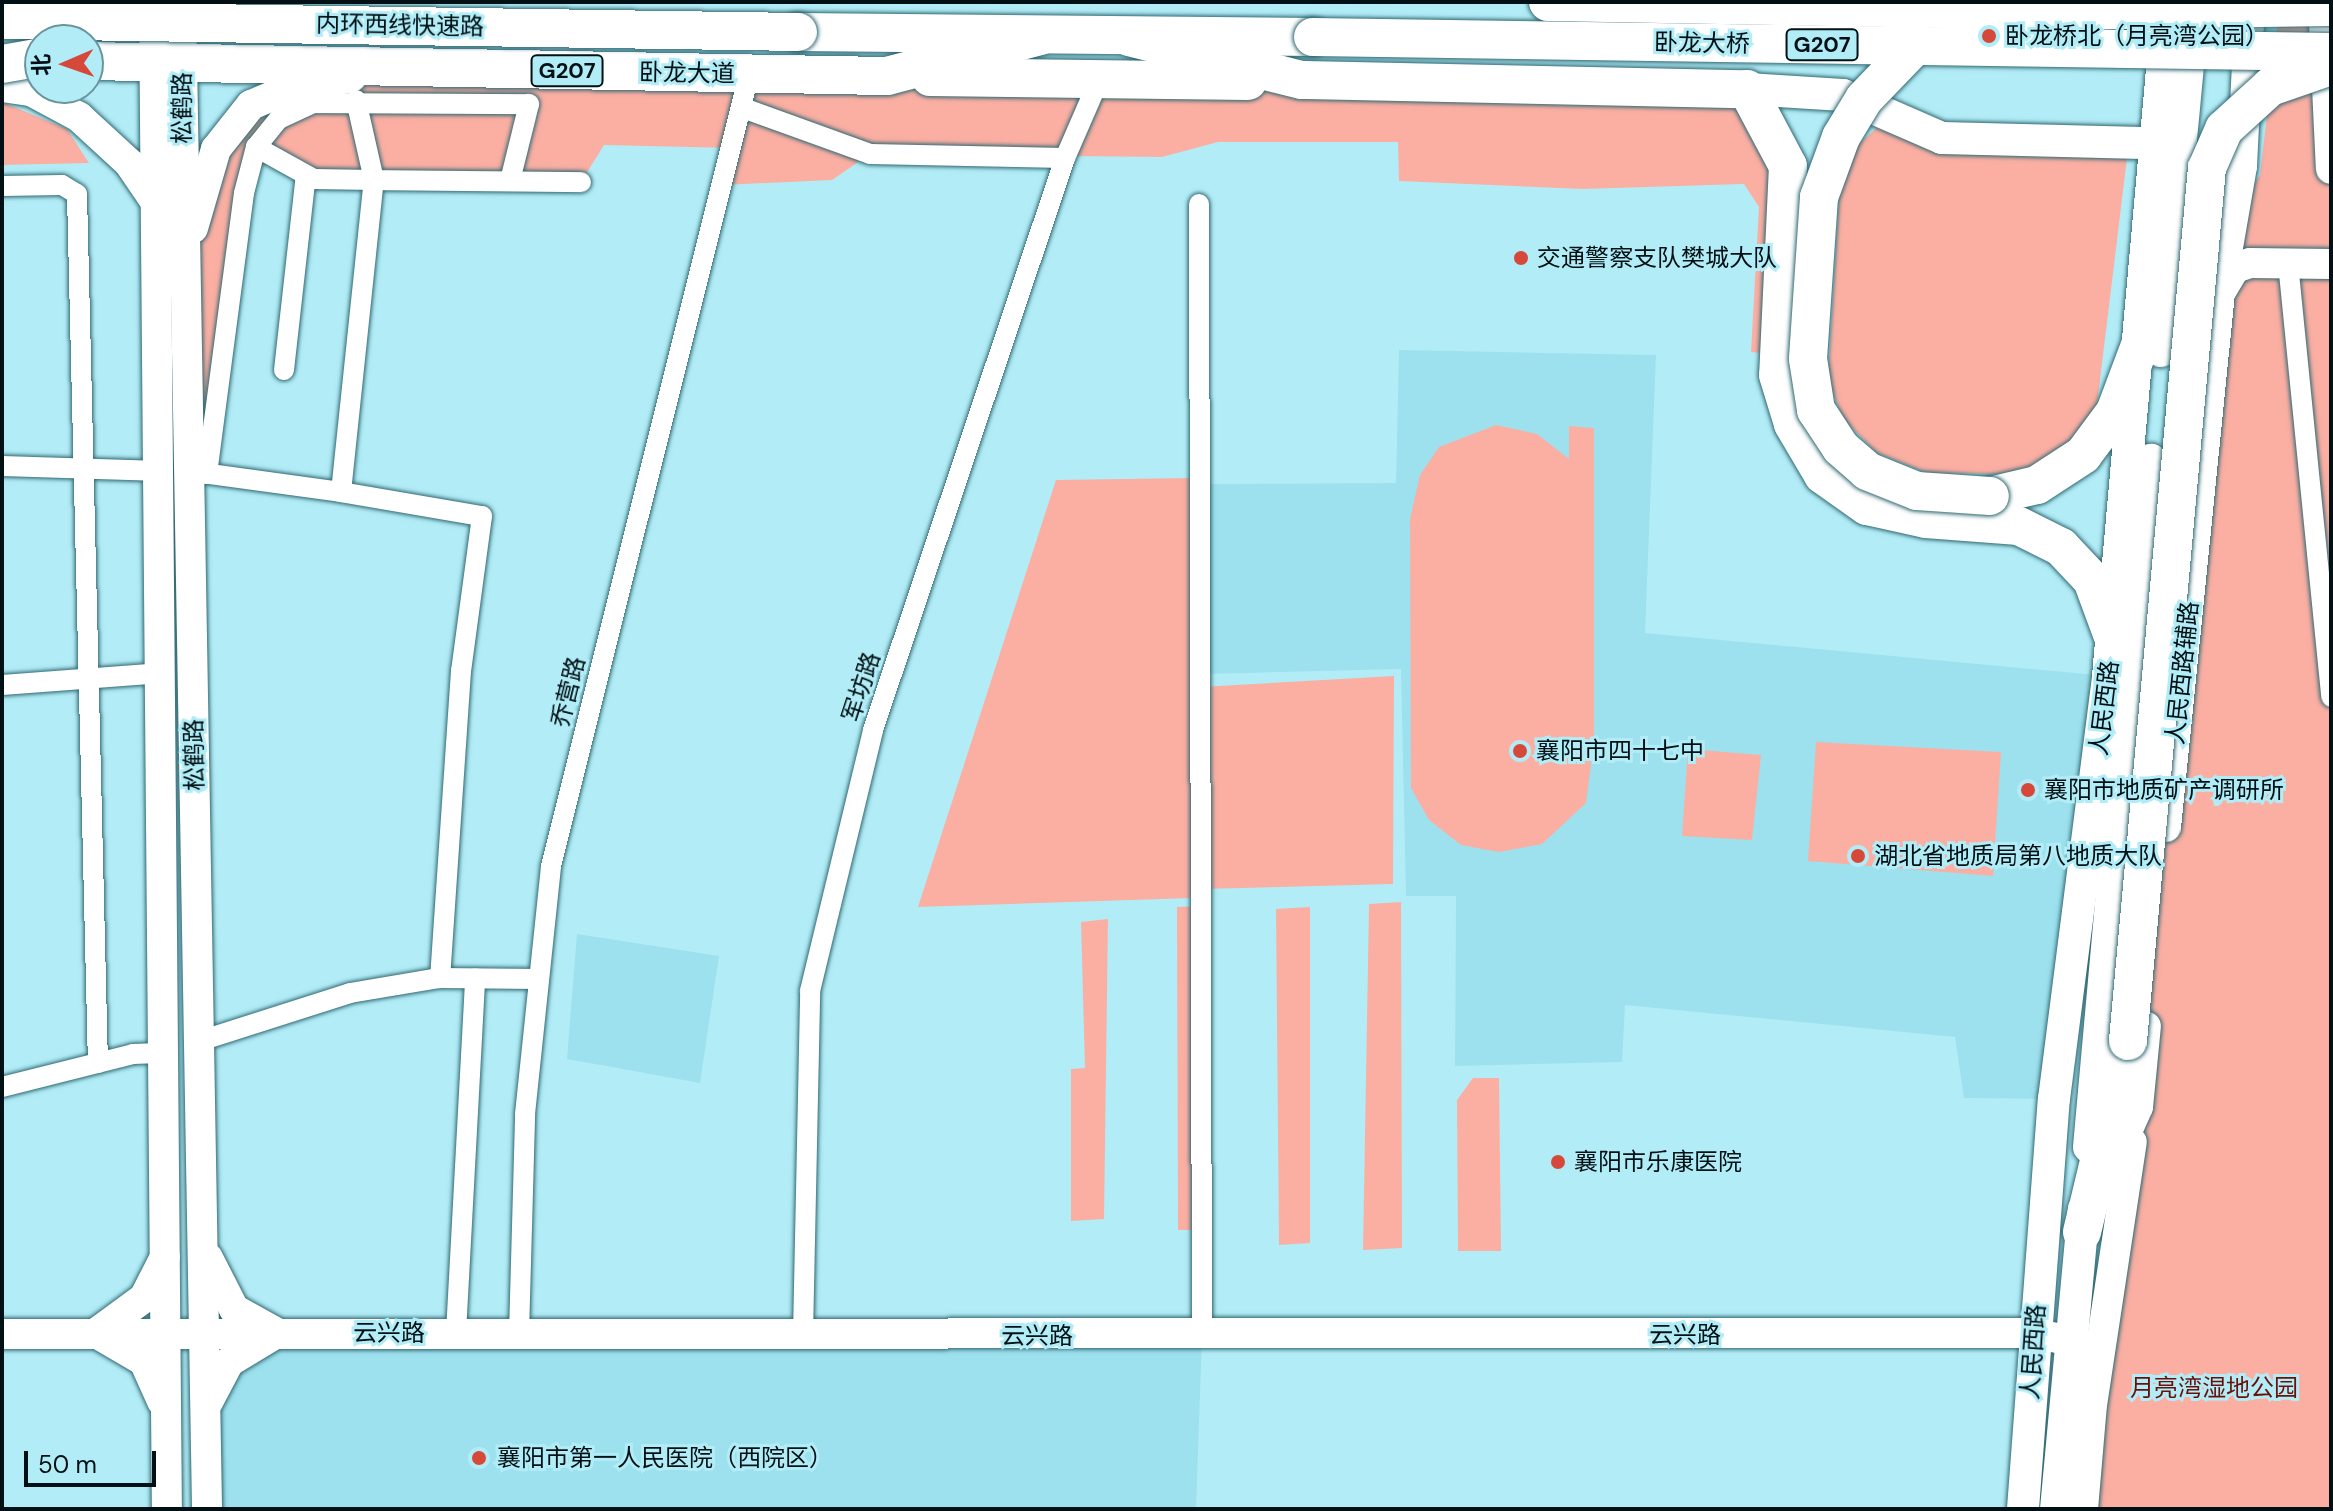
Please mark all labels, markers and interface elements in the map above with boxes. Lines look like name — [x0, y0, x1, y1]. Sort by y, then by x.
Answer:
street label: 内环西线快速路 — [316, 9, 484, 41]
place label: 卧龙桥北（月亮湾公园） — [2005, 22, 2269, 50]
north arrow — [24, 24, 104, 104]
road number: G207 — [1784, 27, 1860, 63]
marker: 卧龙桥北（月亮湾公园） — [1980, 27, 1998, 45]
street label: 卧龙大桥 — [1654, 28, 1750, 58]
text: 北 — [27, 53, 56, 76]
road number: G207 — [529, 53, 605, 89]
street label: 卧龙大道 — [639, 58, 735, 88]
street label: 松鹤路 — [168, 72, 196, 144]
place label: 交通警察支队樊城大队 — [1537, 244, 1777, 272]
marker: 交通警察支队樊城大队 — [1512, 249, 1530, 267]
street label: 人民西路辅路 — [2160, 600, 2204, 746]
street label: 军坊路 — [836, 648, 886, 726]
street label: 乔营路 — [545, 654, 591, 730]
street label: 人民西路 — [2084, 659, 2124, 757]
street label: 松鹤路 — [179, 719, 209, 791]
place label: 襄阳市四十七中 — [1536, 737, 1704, 765]
marker: 襄阳市四十七中 — [1511, 742, 1529, 760]
place label: 襄阳市地质矿产调研所 — [2044, 776, 2284, 804]
marker: 襄阳市地质矿产调研所 — [2019, 781, 2037, 799]
place label: 湖北省地质局第八地质大队 — [1874, 842, 2162, 870]
marker: 湖北省地质局第八地质大队 — [1849, 847, 1867, 865]
place label: 襄阳市乐康医院 — [1574, 1148, 1742, 1176]
marker: 襄阳市乐康医院 — [1549, 1153, 1567, 1171]
street label: 人民西路 — [2015, 1303, 2051, 1401]
street label: 云兴路 — [353, 1319, 425, 1347]
street label: 云兴路 — [1649, 1321, 1721, 1349]
street label: 云兴路 — [1001, 1322, 1073, 1350]
park label: 月亮湾湿地公园 — [2130, 1374, 2298, 1402]
scale bar — [28, 1435, 160, 1485]
place label: 襄阳市第一人民医院（西院区） — [497, 1444, 833, 1472]
marker: 襄阳市第一人民医院（西院区） — [468, 1447, 490, 1469]
text: 50 m — [38, 1449, 97, 1480]

